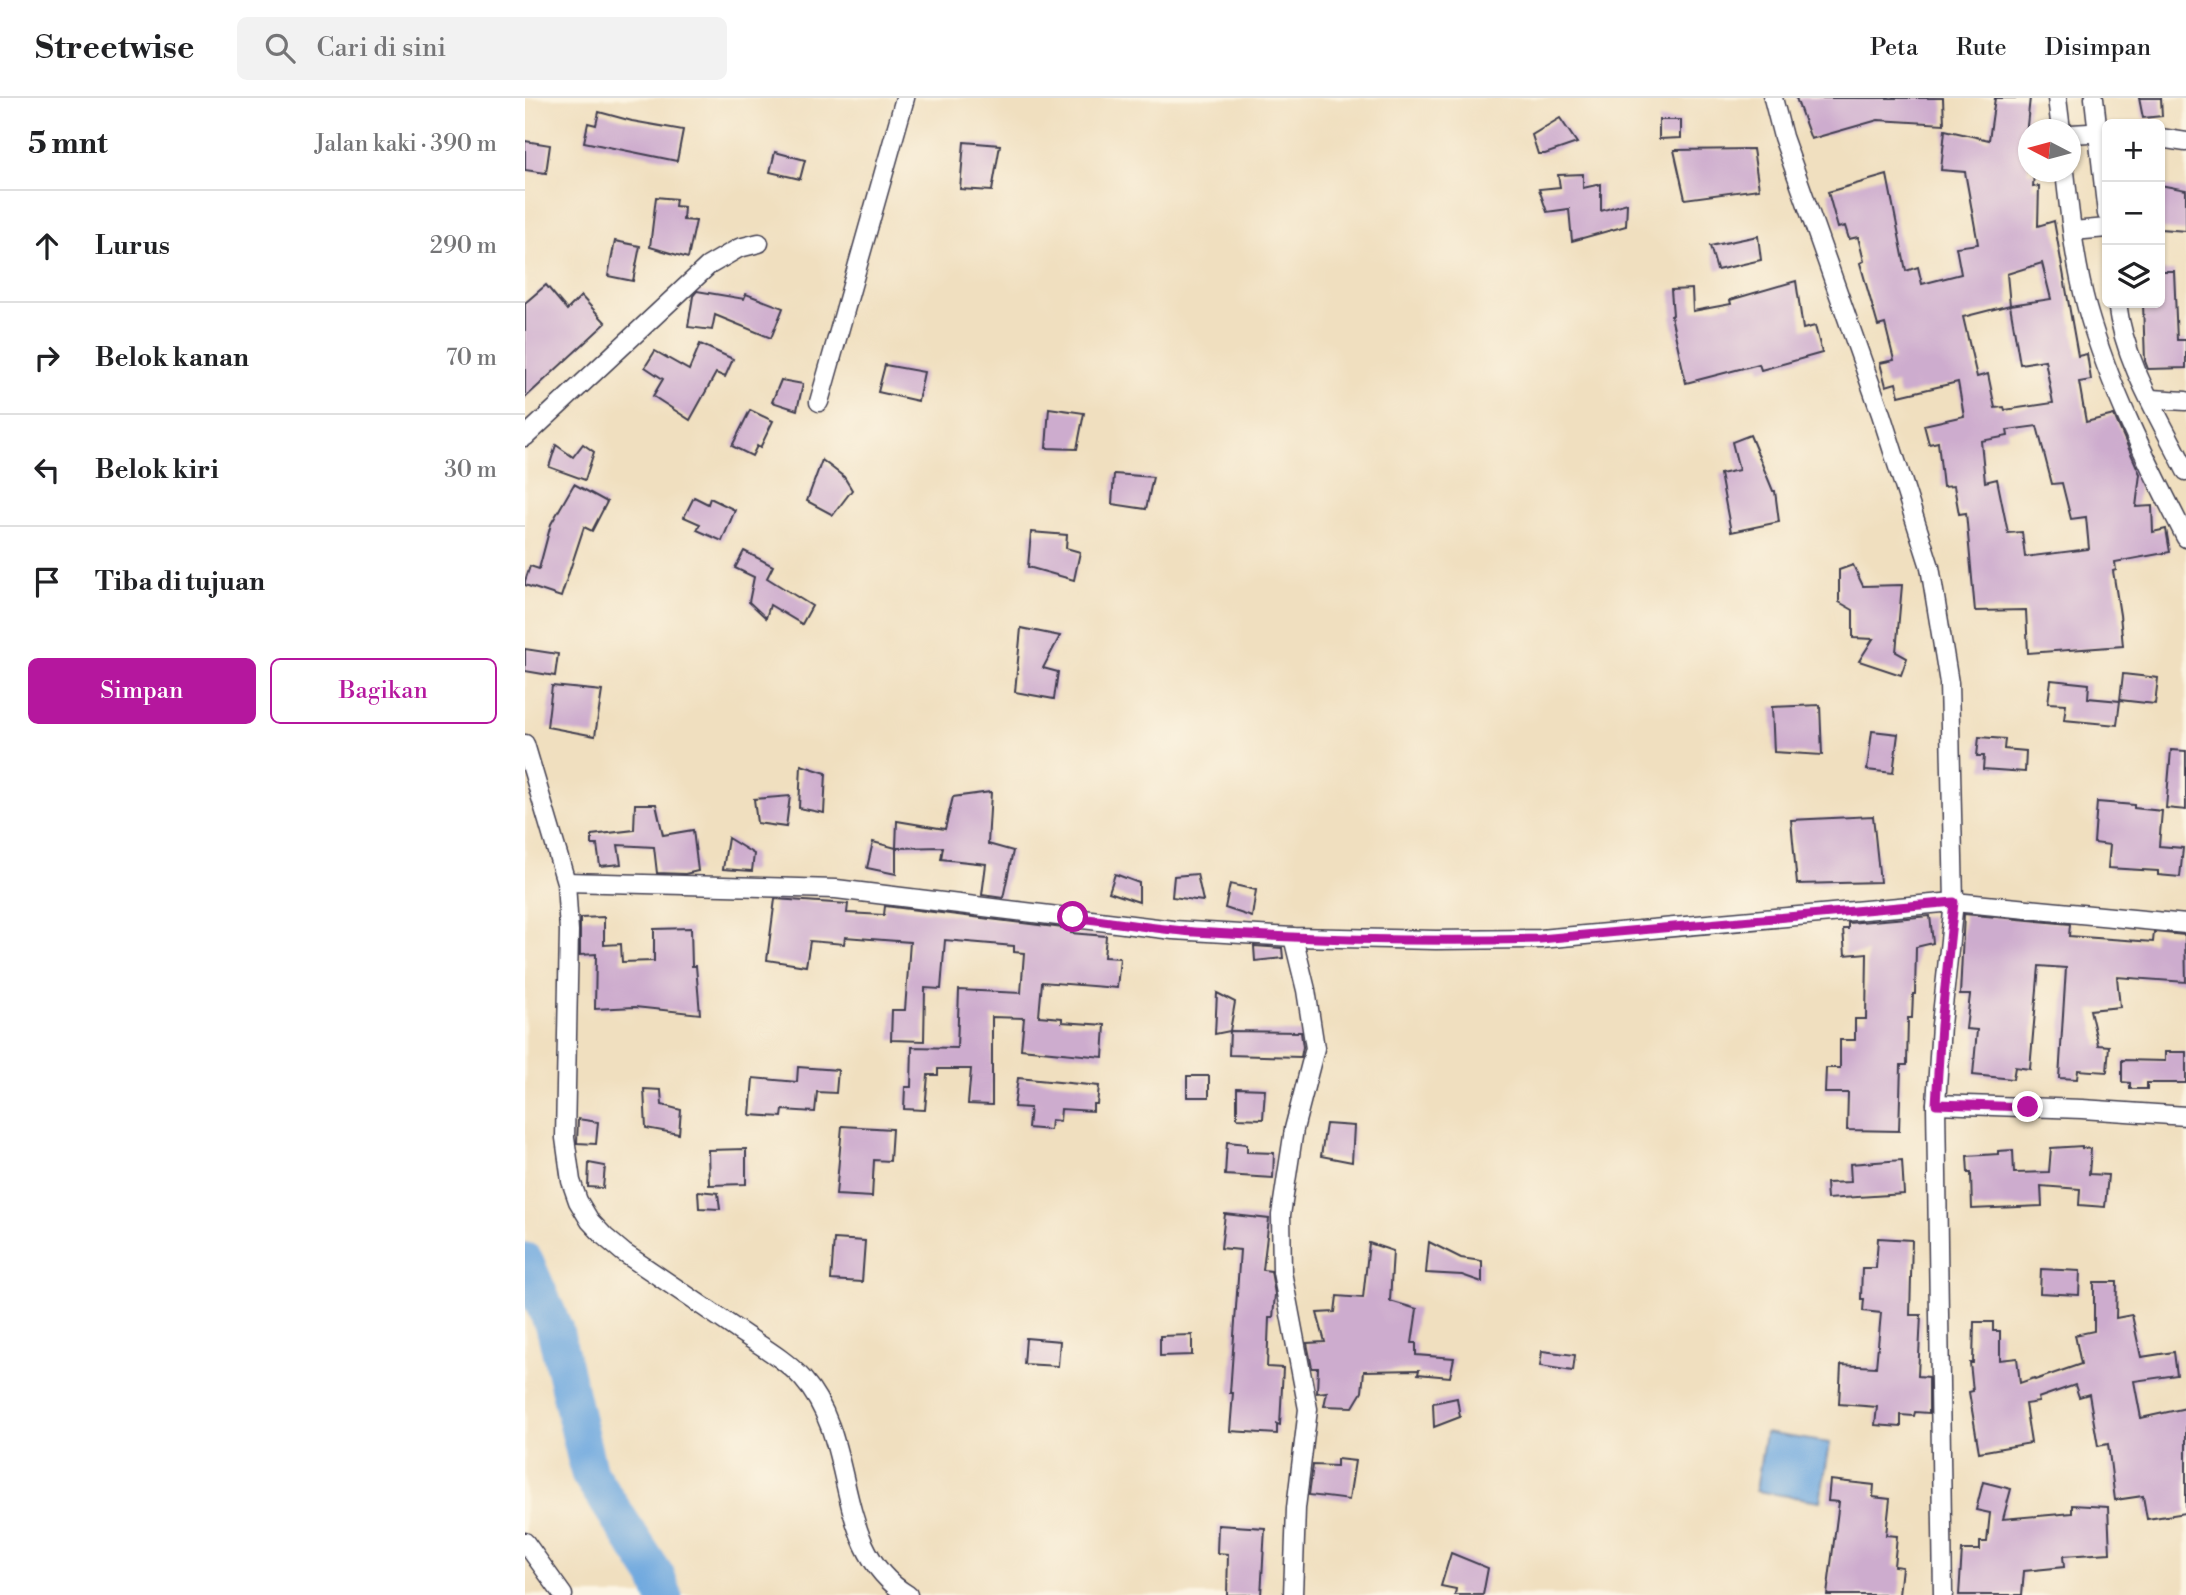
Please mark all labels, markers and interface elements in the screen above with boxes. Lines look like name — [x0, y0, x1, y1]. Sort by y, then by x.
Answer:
search box — [237, 17, 727, 80]
text: Streetwise — [35, 28, 195, 69]
icon: search — [261, 29, 299, 67]
text: Cari di sini — [317, 32, 446, 64]
text: Peta — [1870, 33, 1918, 63]
text: Rute — [1956, 33, 2007, 63]
text: Disimpan — [2045, 33, 2151, 63]
north arrow — [2018, 119, 2081, 182]
map controls — [2102, 119, 2165, 308]
button: + — [2102, 119, 2165, 182]
text: 5 mnt — [28, 125, 108, 163]
text: Jalan kaki · 390 m — [315, 130, 497, 158]
button: − — [2102, 182, 2165, 245]
icon: ahead — [28, 227, 66, 265]
text: Lurus — [95, 230, 170, 262]
text: 290 m — [430, 232, 497, 260]
button: layers — [2102, 245, 2165, 308]
icon: right — [28, 339, 66, 377]
text: Belok kanan — [95, 342, 249, 374]
text: 70 m — [446, 344, 497, 372]
icon: left — [28, 451, 66, 489]
text: Belok kiri — [95, 454, 219, 486]
text: 30 m — [444, 456, 497, 484]
icon: arrive — [28, 563, 66, 601]
text: Tiba di tujuan — [95, 566, 265, 598]
button: Simpan — [28, 658, 256, 724]
button: Bagikan — [270, 658, 497, 724]
route start — [1057, 901, 1088, 932]
route end — [2012, 1091, 2043, 1122]

